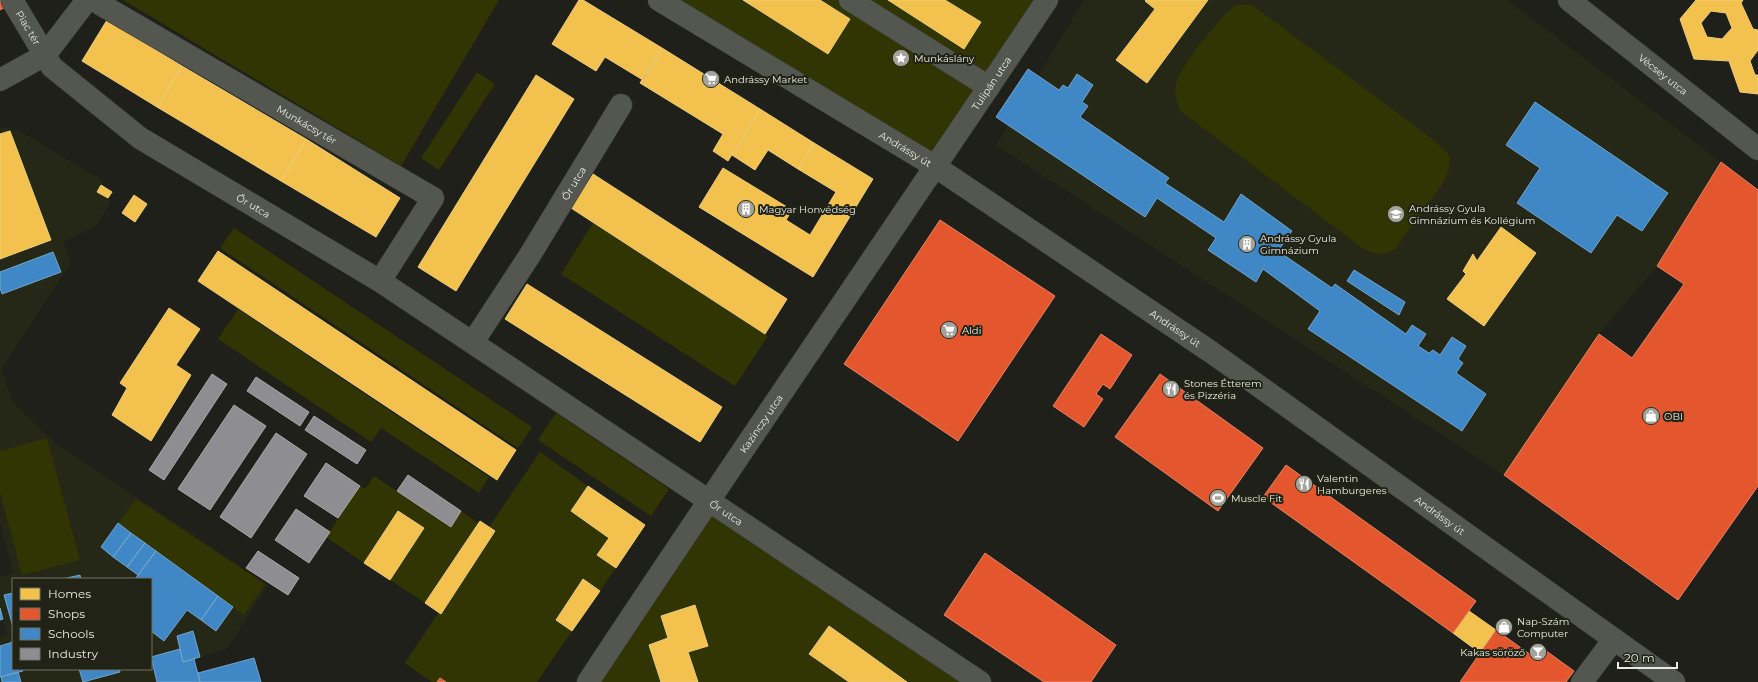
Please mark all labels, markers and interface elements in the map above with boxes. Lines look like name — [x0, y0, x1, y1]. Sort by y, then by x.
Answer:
street label: Piac tér — [13, 8, 44, 47]
place icon: Munkáslány — [891, 48, 911, 68]
street label: Vécsey utca — [1636, 51, 1691, 98]
place label: Munkáslány — [914, 52, 975, 65]
street label: Tulipán utca — [969, 54, 1014, 112]
supermarket icon: Andrássy Market — [701, 69, 721, 89]
place label: Andrássy Market — [724, 73, 807, 86]
street label: Munkácsy tér — [274, 102, 339, 147]
street label: Andrássy út — [877, 128, 934, 169]
street label: Őr utca — [558, 164, 589, 202]
street label: Őr utca — [234, 190, 273, 221]
building icon: Magyar Honvédség — [736, 199, 756, 219]
place label: Andrássy Gyula Gimnázium és Kollégium — [1409, 202, 1535, 227]
place label: Magyar Honvédség — [759, 203, 856, 216]
school or university icon: Andrássy Gyula Gimnázium és Kollégium — [1386, 204, 1406, 224]
place label: Andrássy Gyula Gimnázium — [1260, 232, 1336, 257]
building icon: Andrássy Gyula Gimnázium — [1237, 234, 1257, 254]
street label: Andrássy út — [1147, 306, 1203, 350]
supermarket icon: Aldi — [939, 320, 959, 340]
place label: Aldi — [962, 324, 981, 337]
place label: Stones Étterem és Pizzéria — [1184, 377, 1262, 402]
restaurant icon: Stones Étterem és Pizzéria — [1161, 379, 1181, 399]
street label: Kazinczy utca — [736, 392, 785, 455]
shop icon: OBI — [1641, 406, 1661, 426]
place label: OBI — [1664, 410, 1683, 423]
place label: Valentin Hamburgeres — [1317, 472, 1387, 497]
restaurant icon: Valentin Hamburgeres — [1294, 474, 1314, 494]
sports icon: Muscle Fit — [1208, 488, 1228, 508]
place label: Muscle Fit — [1231, 492, 1282, 505]
street label: Andrássy út — [1412, 493, 1468, 538]
street label: Őr utca — [707, 497, 745, 528]
legend — [12, 578, 152, 670]
text: Homes — [48, 586, 91, 601]
text: Shops — [48, 606, 85, 621]
place label: Nap-Szám Computer — [1517, 615, 1569, 640]
shop icon: Nap-Szám Computer — [1494, 617, 1514, 637]
text: Schools — [48, 626, 94, 641]
bar icon: Kakas söröző — [1528, 642, 1548, 662]
scale bar — [1618, 644, 1677, 670]
text: Industry — [48, 646, 98, 661]
place label: Kakas söröző — [1460, 646, 1525, 659]
text: 20 m — [1624, 650, 1655, 665]

